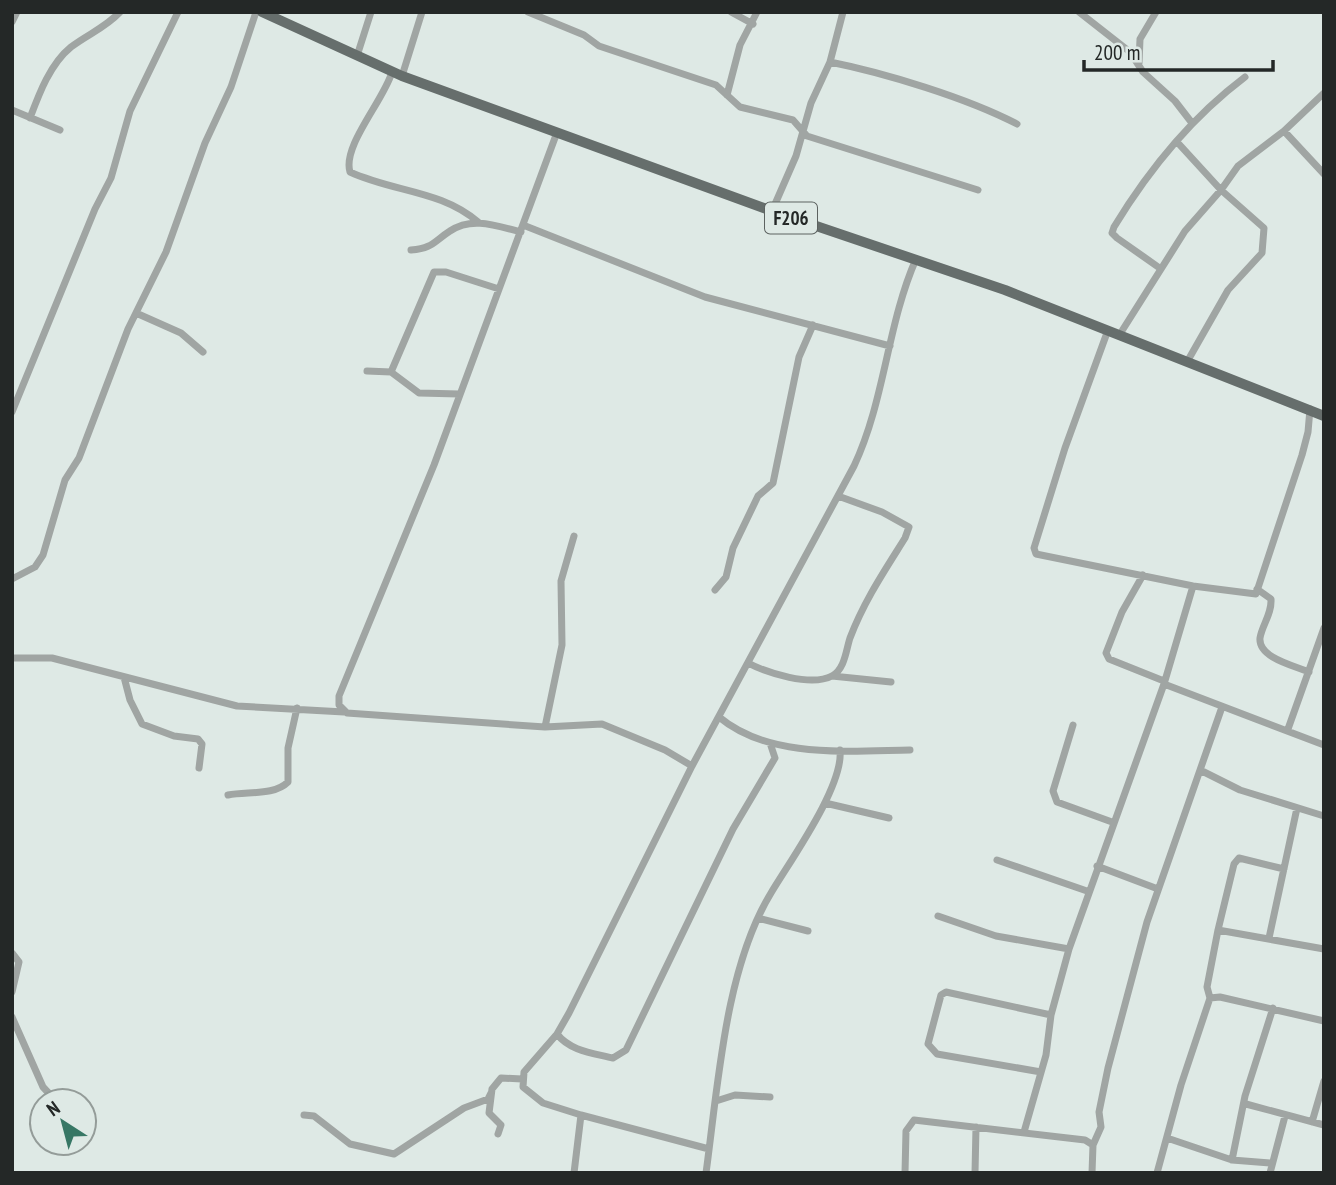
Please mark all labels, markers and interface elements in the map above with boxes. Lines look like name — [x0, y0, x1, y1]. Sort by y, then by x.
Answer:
scale bar — [1084, 28, 1273, 72]
text: 200 m — [1094, 39, 1140, 66]
road number: F206 — [765, 202, 817, 233]
north arrow — [28, 1087, 98, 1157]
text: N — [42, 1096, 64, 1121]

